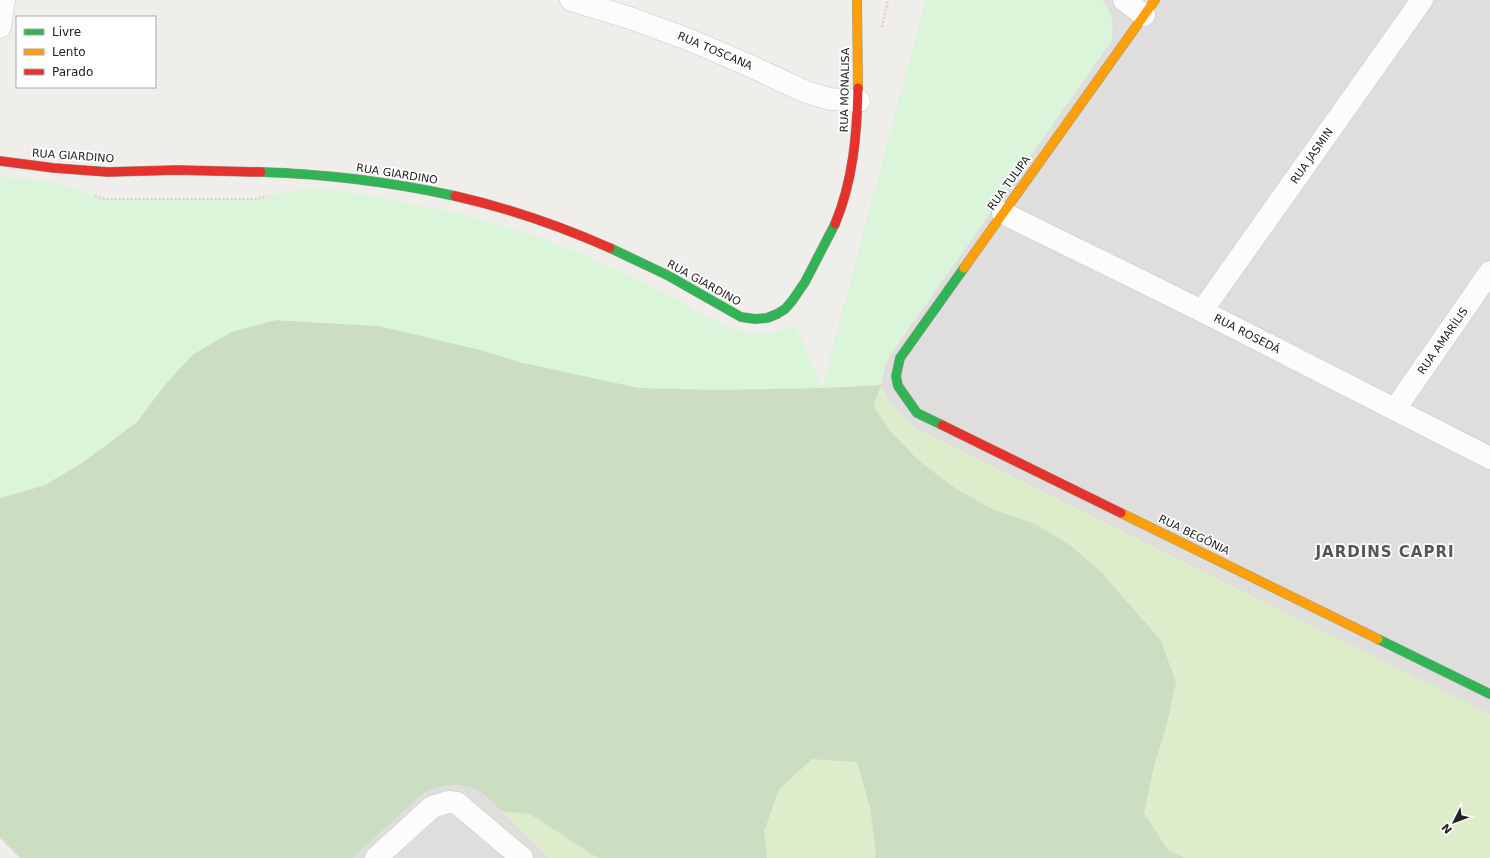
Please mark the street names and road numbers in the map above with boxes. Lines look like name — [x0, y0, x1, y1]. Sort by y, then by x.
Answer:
street label: RUA TOSCANA — [676, 29, 755, 73]
street label: RUA MONALISA — [838, 47, 852, 132]
street label: RUA JASMIN — [1288, 126, 1336, 186]
street label: RUA GIARDINO — [32, 147, 115, 165]
street label: RUA TULIPA — [985, 153, 1033, 213]
street label: RUA GIARDINO — [355, 161, 439, 187]
street label: RUA GIARDINO — [665, 257, 743, 309]
street label: RUA AMARÍLIS — [1415, 305, 1471, 377]
street label: RUA ROSEDÁ — [1212, 312, 1283, 357]
street label: RUA BEGÔNIA — [1156, 512, 1232, 558]

